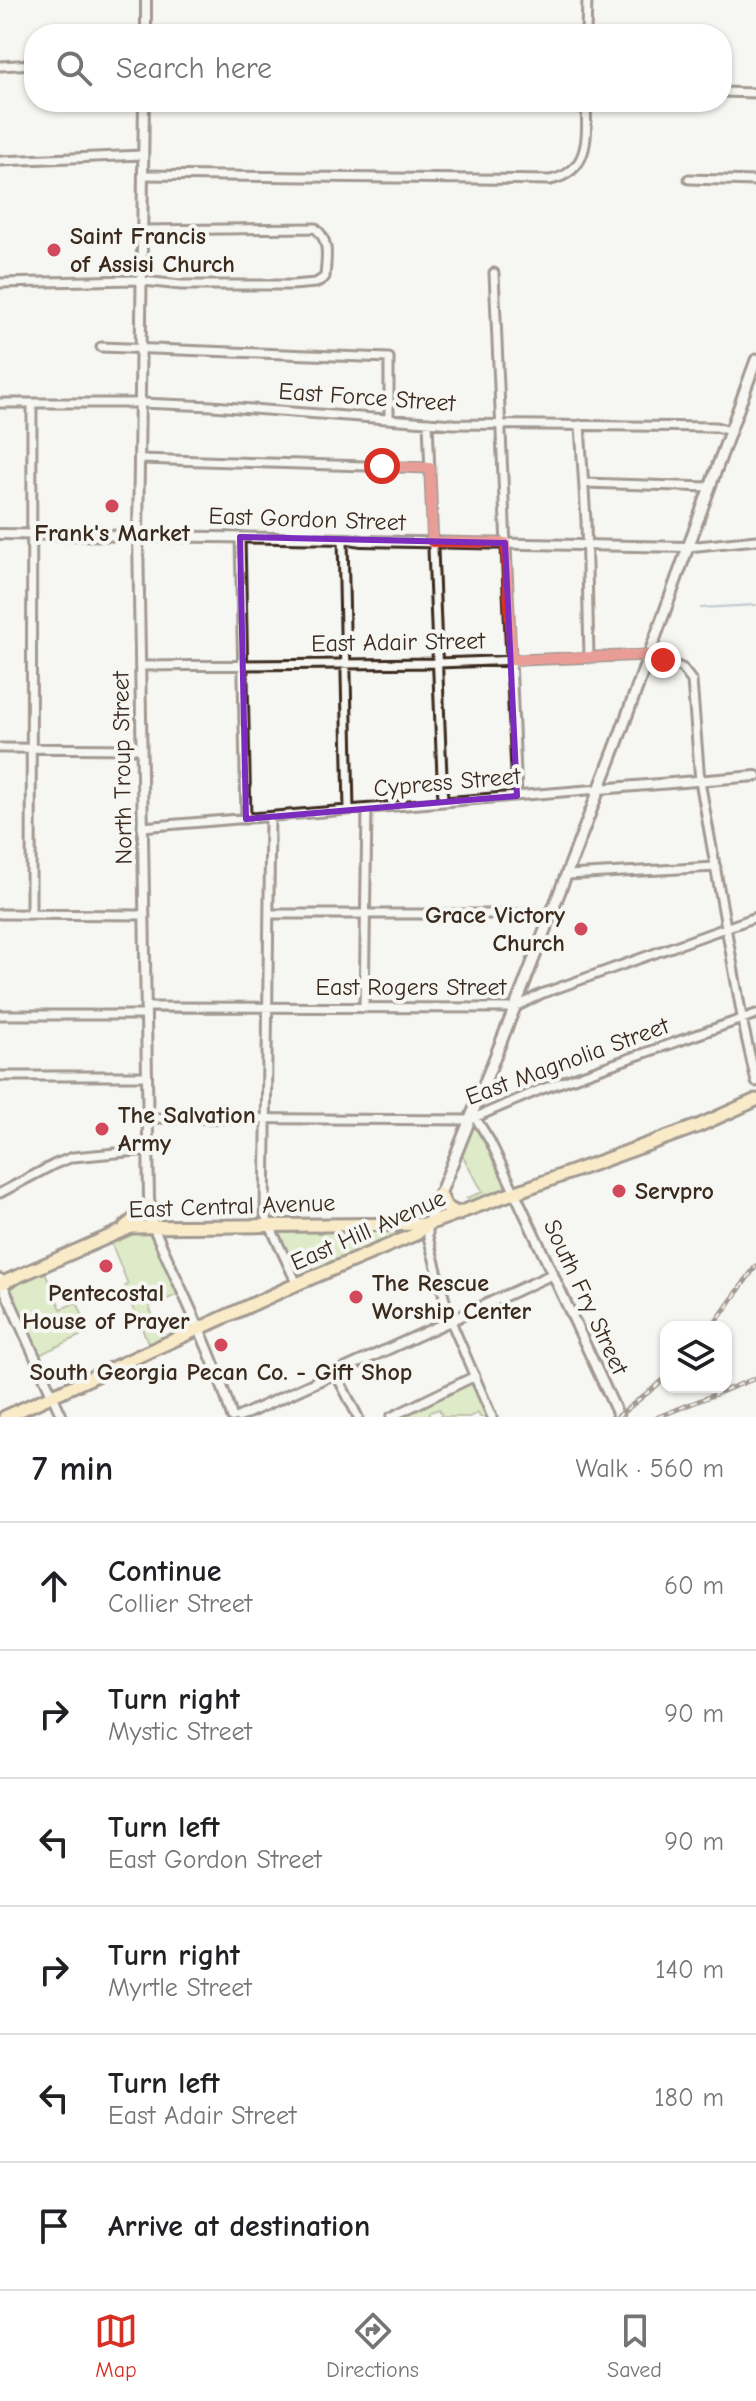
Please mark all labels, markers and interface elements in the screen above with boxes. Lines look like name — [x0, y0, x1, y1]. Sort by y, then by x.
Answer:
search box — [24, 24, 732, 112]
icon: search — [52, 46, 96, 90]
text: Search here — [116, 51, 272, 86]
place label: Saint Francis of Assisi Church — [70, 222, 235, 278]
marker: Saint Francis of Assisi Church — [45, 241, 63, 259]
street label: East Force Street — [278, 377, 458, 417]
route start — [364, 448, 400, 484]
marker: Frank's Market — [103, 497, 121, 515]
street label: East Gordon Street — [208, 502, 407, 536]
place label: Frank's Market — [34, 519, 191, 547]
street label: East Adair Street — [311, 626, 486, 658]
route end — [645, 642, 681, 678]
street label: North Troup Street — [106, 670, 138, 865]
street label: Cypress Street — [372, 762, 523, 802]
place label: Grace Victory Church — [425, 901, 565, 957]
marker: Grace Victory Church — [572, 920, 590, 938]
street label: East Rogers Street — [316, 973, 508, 1001]
street label: East Magnolia Street — [462, 1011, 673, 1111]
place label: The Salvation Army — [118, 1101, 256, 1157]
marker: The Salvation Army — [93, 1120, 111, 1138]
place label: Servpro — [635, 1177, 714, 1205]
marker: Servpro — [610, 1182, 628, 1200]
street label: East Hill Avenue — [286, 1183, 450, 1277]
street label: East Central Avenue — [128, 1188, 336, 1224]
street label: South Fry Street — [538, 1215, 635, 1380]
marker: Pentecostal House of Prayer — [97, 1257, 115, 1275]
place label: The Rescue Worship Center — [372, 1269, 532, 1325]
place label: Pentecostal House of Prayer — [22, 1279, 190, 1335]
marker: The Rescue Worship Center — [347, 1288, 365, 1306]
map controls — [660, 1321, 732, 1393]
button: layers — [660, 1321, 732, 1393]
marker: South Georgia Pecan Co. - Gift Shop — [212, 1336, 230, 1354]
place label: South Georgia Pecan Co. - Gift Shop — [30, 1358, 412, 1386]
text: 7 min — [32, 1449, 113, 1489]
text: Walk · 560 m — [575, 1454, 724, 1484]
text: Continue — [108, 1554, 222, 1589]
icon: ahead — [32, 1564, 76, 1608]
text: 60 m — [664, 1571, 724, 1601]
text: Collier Street — [108, 1589, 252, 1619]
text: Turn right — [108, 1682, 240, 1717]
icon: right — [32, 1692, 76, 1736]
text: 90 m — [664, 1699, 724, 1729]
text: Mystic Street — [108, 1717, 252, 1747]
text: Turn left — [108, 1810, 220, 1845]
icon: left — [32, 1820, 76, 1864]
text: 90 m — [664, 1827, 724, 1857]
text: East Gordon Street — [108, 1845, 322, 1875]
text: Turn right — [108, 1938, 240, 1973]
icon: right — [32, 1948, 76, 1992]
text: 140 m — [655, 1955, 724, 1985]
text: Myrtle Street — [108, 1973, 252, 2003]
text: Turn left — [108, 2066, 220, 2101]
icon: left — [32, 2076, 76, 2120]
text: 180 m — [654, 2083, 724, 2113]
text: East Adair Street — [108, 2101, 296, 2131]
icon: arrive — [32, 2204, 76, 2248]
text: Arrive at destination — [108, 2209, 370, 2244]
tab: Map — [94, 2309, 138, 2383]
tab: Directions — [326, 2309, 419, 2383]
tab: Saved — [607, 2309, 662, 2383]

